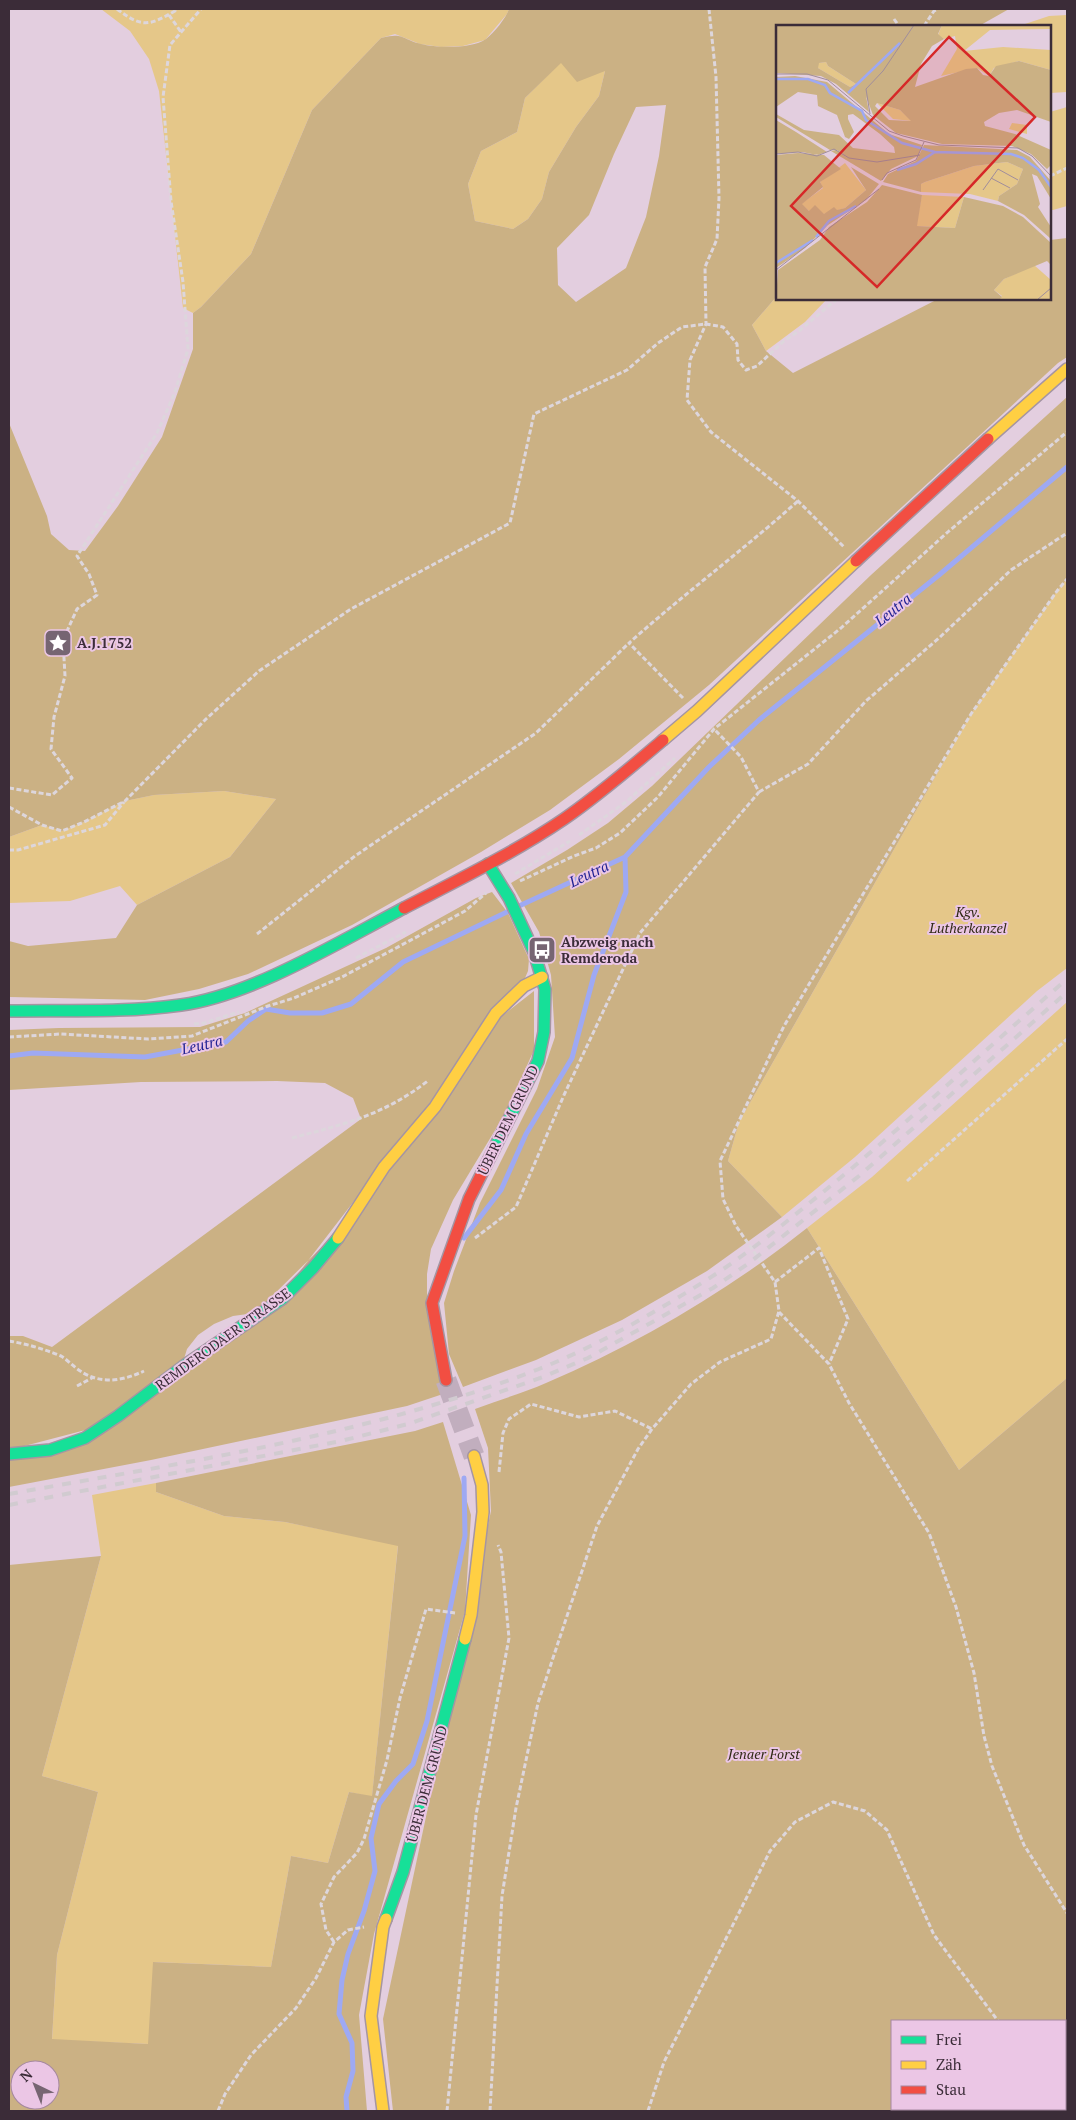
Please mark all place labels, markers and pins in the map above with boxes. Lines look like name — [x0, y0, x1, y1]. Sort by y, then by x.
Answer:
place icon: A.J.1752 — [43, 628, 73, 658]
place label: A.J.1752 — [77, 633, 132, 652]
place label: Abzweig nach Remderoda — [561, 932, 654, 967]
bus stop icon: Abzweig nach Remderoda — [527, 935, 557, 965]

